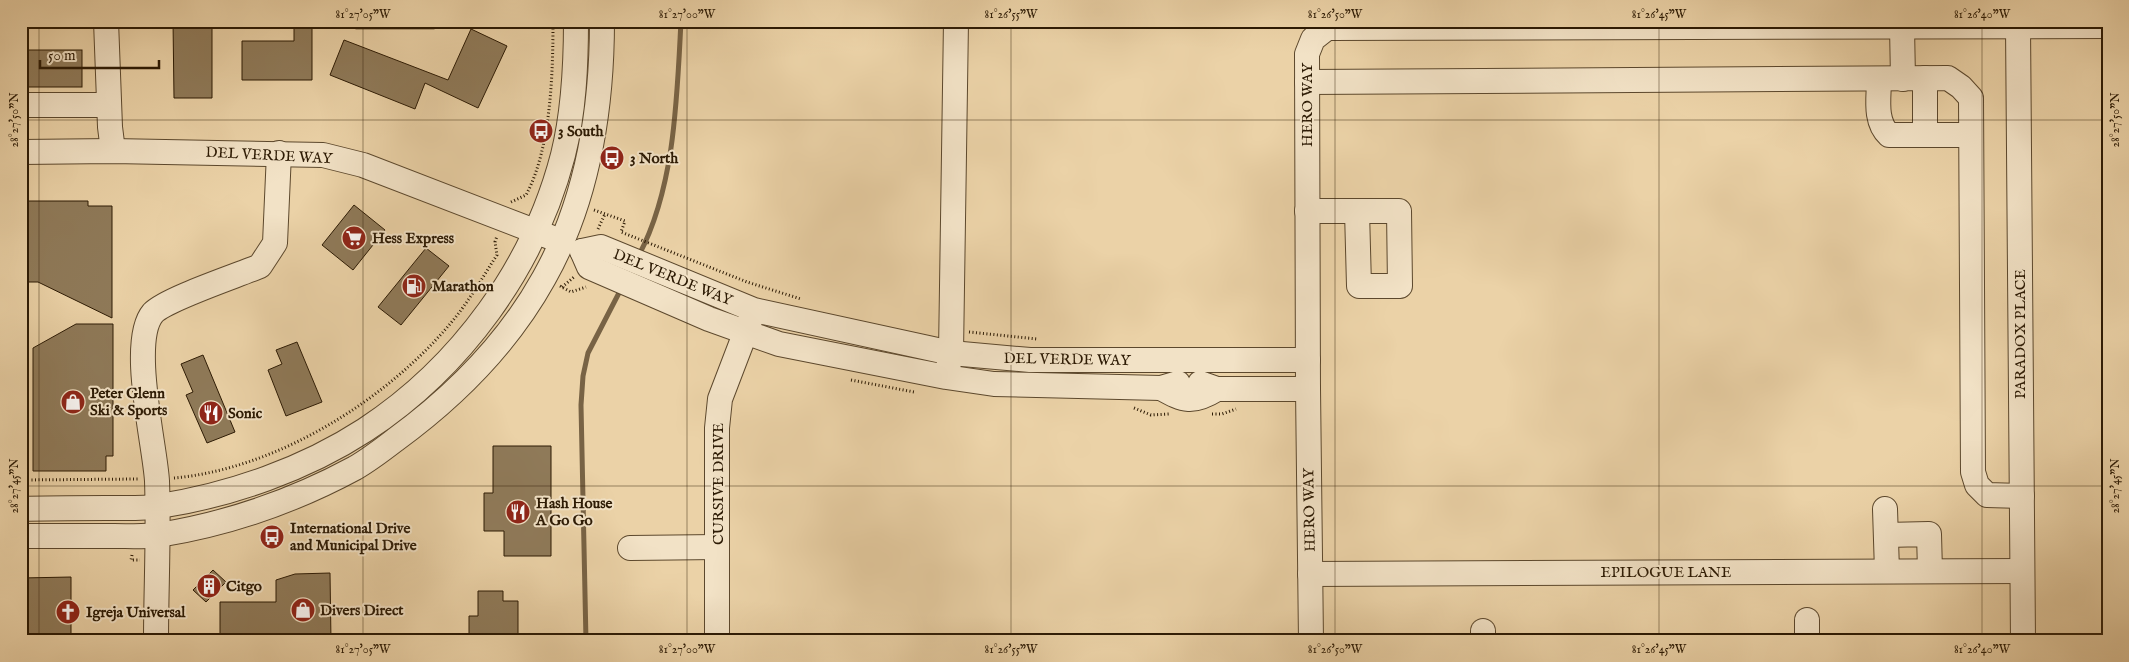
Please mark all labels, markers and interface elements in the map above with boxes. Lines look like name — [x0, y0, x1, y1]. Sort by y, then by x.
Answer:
text: 81°27'05"W — [335, 7, 391, 22]
text: 81°27'00"W — [659, 7, 716, 22]
text: 81°26'55"W — [984, 7, 1038, 22]
text: 81°26'50"W — [1308, 7, 1363, 22]
text: 81°26'45"W — [1632, 7, 1687, 22]
text: 81°26'40"W — [1954, 7, 2011, 22]
scale bar — [40, 38, 159, 70]
text: 50 m — [48, 46, 76, 65]
street label: HERO WAY — [1298, 62, 1317, 147]
text: 28°27'50"N — [7, 92, 22, 148]
text: 28°27'50"N — [2108, 92, 2123, 148]
bus stop icon: 3 South — [528, 118, 554, 144]
place label: 3 South — [558, 122, 605, 141]
street label: DEL VERDE WAY — [205, 143, 334, 168]
bus stop icon: 3 North — [599, 145, 625, 171]
place label: 3 North — [630, 149, 679, 168]
supermarket icon: Hess Express — [341, 225, 367, 251]
place label: Hess Express — [372, 229, 455, 248]
street label: DEL VERDE WAY — [610, 245, 736, 310]
street label: PARADOX PLACE — [2011, 269, 2030, 399]
fuel station icon: Marathon — [401, 273, 427, 299]
place label: Marathon — [432, 277, 494, 296]
street label: DEL VERDE WAY — [1003, 349, 1131, 370]
place label: Peter Glenn Ski & Sports — [90, 384, 168, 420]
shop icon: Peter Glenn Ski & Sports — [60, 389, 86, 415]
restaurant icon: Sonic — [198, 400, 224, 426]
place label: Sonic — [228, 404, 263, 423]
street label: CURSIVE DRIVE — [709, 423, 728, 545]
text: 28°27'45"N — [7, 458, 22, 514]
text: 28°27'45"N — [2108, 458, 2123, 514]
street label: HERO WAY — [1299, 467, 1320, 552]
place label: Hash House A Go Go — [535, 494, 613, 530]
restaurant icon: Hash House A Go Go — [505, 499, 531, 525]
place label: International Drive and Municipal Drive — [290, 519, 417, 555]
bus stop icon: International Drive and Municipal Drive — [259, 524, 285, 550]
street label: EPILOGUE LANE — [1601, 563, 1731, 582]
building icon: Citgo — [196, 573, 222, 599]
place label: Citgo — [226, 577, 262, 596]
shop icon: Divers Direct — [290, 597, 316, 623]
church icon: Igreja Universal — [55, 599, 81, 625]
place label: Divers Direct — [320, 601, 404, 620]
place label: Igreja Universal — [86, 603, 186, 622]
text: 81°27'05"W — [335, 642, 391, 657]
text: 81°27'00"W — [659, 642, 716, 657]
text: 81°26'55"W — [984, 642, 1038, 657]
text: 81°26'50"W — [1308, 642, 1363, 657]
text: 81°26'45"W — [1632, 642, 1687, 657]
text: 81°26'40"W — [1954, 642, 2011, 657]

